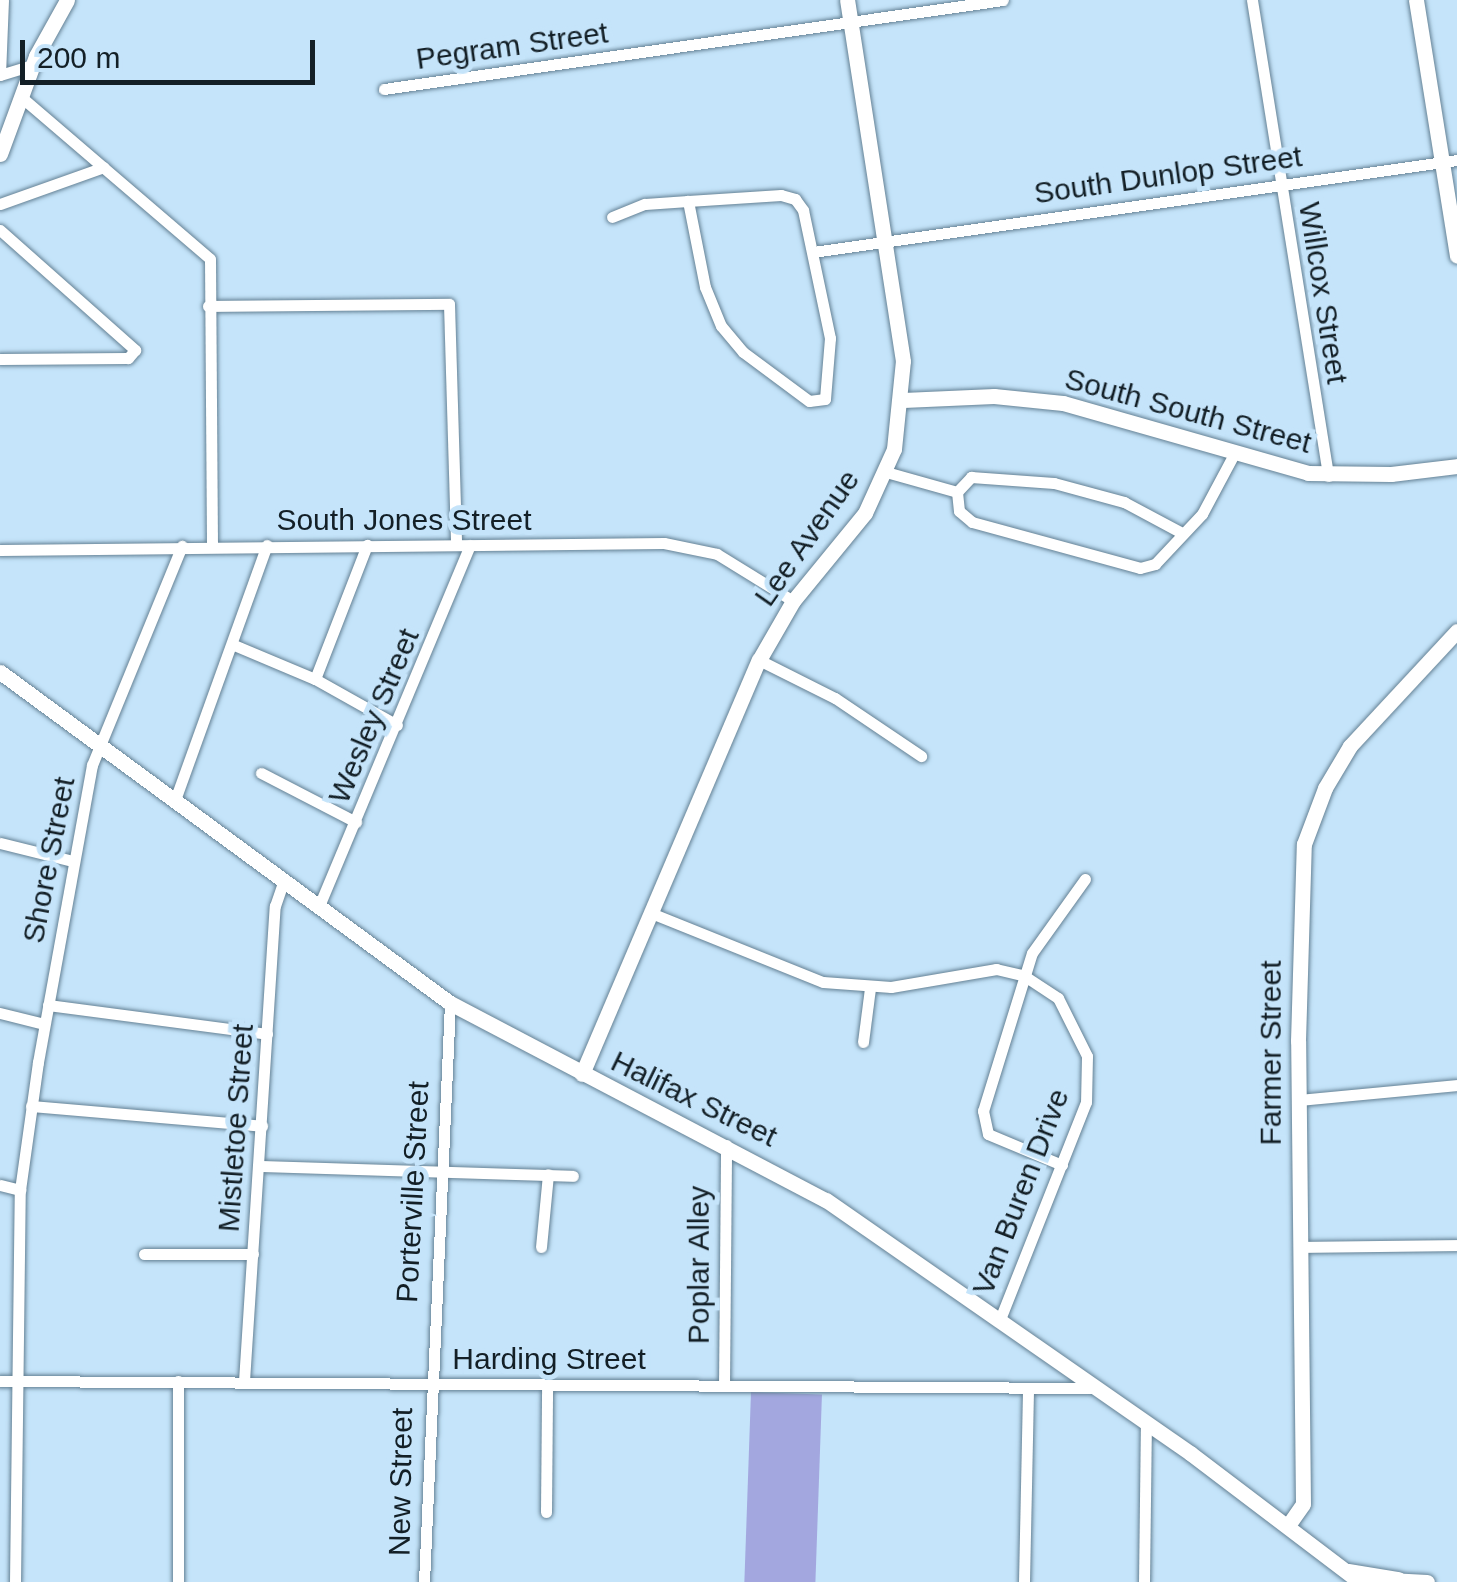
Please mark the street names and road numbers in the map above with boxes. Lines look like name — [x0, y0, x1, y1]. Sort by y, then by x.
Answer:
street label: Pegram Street — [414, 15, 610, 77]
street label: South Dunlop Street — [1032, 138, 1304, 212]
street label: Willcox Street — [1291, 200, 1355, 386]
street label: South South Street — [1061, 361, 1315, 461]
street label: Lee Avenue — [746, 462, 868, 614]
street label: South Jones Street — [276, 502, 532, 538]
street label: Wesley Street — [321, 623, 427, 809]
street label: Shore Street — [15, 774, 83, 946]
street label: Farmer Street — [1253, 960, 1289, 1146]
street label: Mistletoe Street — [211, 1023, 261, 1233]
street label: Halifax Street — [605, 1043, 783, 1155]
street label: Porterville Street — [389, 1080, 437, 1304]
street label: Van Buren Drive — [965, 1084, 1077, 1300]
street label: Poplar Alley — [681, 1185, 717, 1345]
street label: Harding Street — [452, 1341, 646, 1377]
street label: New Street — [382, 1408, 420, 1556]

